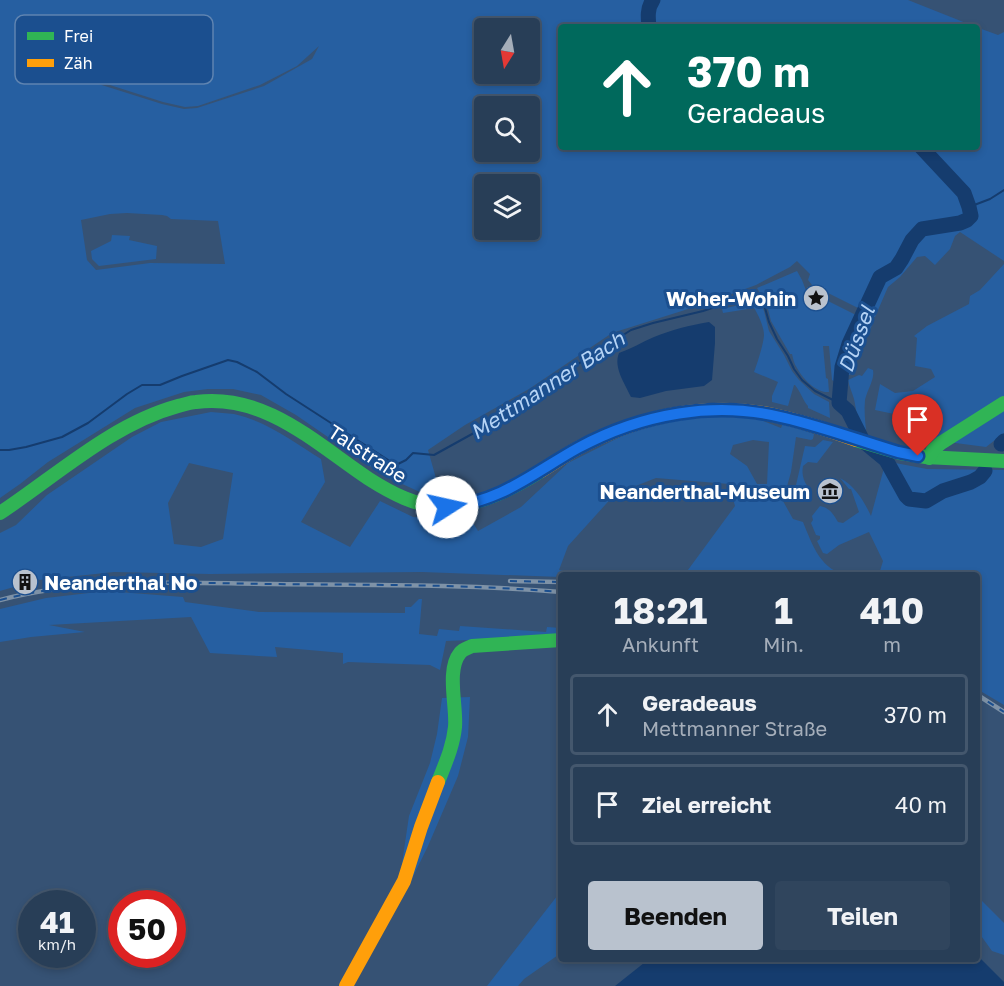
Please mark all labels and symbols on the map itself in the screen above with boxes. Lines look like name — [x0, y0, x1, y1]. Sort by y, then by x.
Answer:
legend — [15, 15, 213, 84]
north arrow — [474, 18, 540, 84]
text: Frei — [64, 26, 93, 46]
text: Zäh — [64, 53, 92, 73]
place icon: Woher-Wohin — [801, 283, 831, 313]
place label: Woher-Wohin — [666, 286, 796, 310]
water label: Düssel — [832, 301, 880, 376]
water label: Mettmanner Bach — [465, 325, 630, 445]
pin — [892, 394, 943, 456]
street label: Talstraße — [324, 419, 412, 487]
position arrow — [415, 475, 479, 539]
museum icon: Neanderthal-Museum — [815, 476, 845, 506]
place label: Neanderthal-Museum — [600, 479, 810, 503]
building icon: Neanderthal No — [10, 567, 40, 597]
place label: Neanderthal No — [44, 570, 198, 594]
speed limit sign: 50 — [108, 890, 186, 968]

